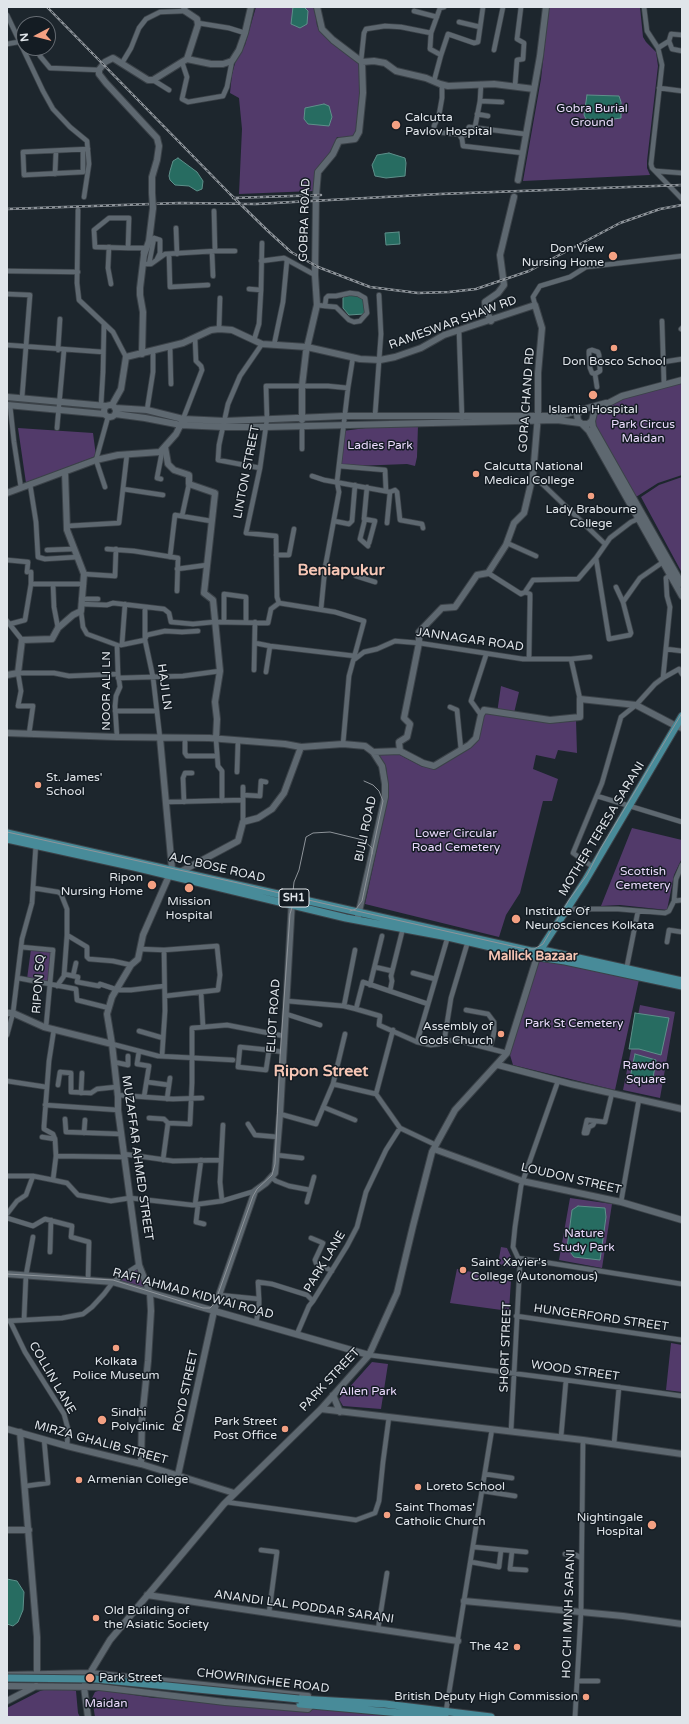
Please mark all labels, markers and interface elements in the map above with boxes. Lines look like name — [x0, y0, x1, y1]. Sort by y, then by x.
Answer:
north arrow — [16, 16, 56, 56]
text: N — [18, 32, 32, 43]
park label: Gobra Burial Ground — [556, 102, 628, 130]
place label: Calcutta Pavlov Hospital — [405, 111, 492, 139]
marker: Calcutta Pavlov Hospital — [390, 119, 402, 131]
street label: GOBRA ROAD — [296, 178, 314, 262]
place label: Don View Nursing Home — [522, 242, 604, 270]
marker: Don View Nursing Home — [607, 250, 619, 262]
street label: RAMESWAR SHAW RD — [387, 293, 519, 353]
marker: Don Bosco School — [609, 343, 619, 353]
street label: GORA CHAND RD — [516, 347, 538, 453]
place label: Don Bosco School — [562, 355, 666, 369]
marker: Islamia Hospital — [587, 389, 599, 401]
place label: Islamia Hospital — [548, 403, 638, 417]
park label: Park Circus Maidan — [611, 418, 675, 446]
street label: LINTON STREET — [231, 424, 263, 520]
park label: Ladies Park — [347, 439, 413, 453]
place label: Calcutta National Medical College — [484, 460, 583, 488]
marker: Calcutta National Medical College — [471, 469, 481, 479]
marker: Lady Brabourne College — [586, 491, 596, 501]
place label: Lady Brabourne College — [545, 503, 637, 531]
district label: Beniapukur — [297, 561, 385, 581]
street label: JANNAGAR ROAD — [415, 625, 525, 655]
street label: NOOR ALI LN — [100, 651, 114, 731]
street label: HAJI LN — [154, 663, 174, 711]
street label: MOTHER TERESA SARANI — [556, 759, 648, 899]
place label: St. James' School — [46, 771, 103, 799]
marker: St. James' School — [33, 780, 43, 790]
street label: BIJLI ROAD — [352, 795, 380, 863]
park label: Lower Circular Road Cemetery — [412, 827, 500, 855]
street label: AJC BOSE ROAD — [167, 850, 267, 886]
park label: Scottish Cemetery — [615, 865, 671, 893]
place label: Ripon Nursing Home — [61, 871, 143, 899]
marker: Ripon Nursing Home — [146, 879, 158, 891]
marker: Mission Hospital — [183, 882, 195, 894]
road number: SH1 — [279, 889, 309, 907]
place label: Mission Hospital — [166, 895, 212, 923]
place label: Institute Of Neurosciences Kolkata — [525, 905, 654, 933]
marker: Institute Of Neurosciences Kolkata — [510, 913, 522, 925]
district label: Mallick Bazaar — [488, 949, 578, 965]
street label: RIPON SQ — [30, 954, 48, 1014]
street label: ELIOT ROAD — [264, 979, 284, 1053]
park label: Park St Cemetery — [525, 1017, 623, 1031]
place label: Assembly of Gods Church — [419, 1020, 493, 1048]
marker: Assembly of Gods Church — [496, 1029, 506, 1039]
park label: Rawdon Square — [623, 1059, 669, 1087]
district label: Ripon Street — [274, 1062, 368, 1082]
street label: MUZAFFAR AHMED STREET — [118, 1074, 156, 1242]
street label: LOUDON STREET — [519, 1160, 623, 1198]
park label: Nature Study Park — [553, 1227, 615, 1255]
street label: PARK LANE — [301, 1229, 349, 1295]
place label: Saint Xavier's College (Autonomous) — [471, 1256, 598, 1284]
marker: Saint Xavier's College (Autonomous) — [458, 1265, 468, 1275]
street label: RAFI AHMAD KIDWAI ROAD — [111, 1266, 275, 1322]
street label: SHORT STREET — [497, 1301, 515, 1393]
street label: HUNGERFORD STREET — [533, 1301, 669, 1335]
street label: COLLIN LANE — [26, 1339, 78, 1417]
marker: Kolkata Police Museum — [111, 1343, 121, 1353]
street label: PARK STREET — [297, 1345, 363, 1415]
street label: ROYD STREET — [170, 1349, 202, 1433]
place label: Kolkata Police Museum — [72, 1355, 160, 1383]
street label: WOOD STREET — [530, 1358, 620, 1384]
park label: Allen Park — [339, 1385, 397, 1399]
place label: Sindhi Polyclinic — [111, 1406, 165, 1434]
marker: Sindhi Polyclinic — [96, 1414, 108, 1426]
place label: Park Street Post Office — [213, 1415, 277, 1443]
street label: MIRZA GHALIB STREET — [33, 1418, 169, 1468]
marker: Park Street Post Office — [280, 1424, 290, 1434]
place label: Armenian College — [87, 1473, 188, 1487]
marker: Armenian College — [74, 1475, 84, 1485]
place label: Loreto School — [426, 1480, 505, 1494]
marker: Loreto School — [413, 1482, 423, 1492]
place label: Saint Thomas' Catholic Church — [395, 1501, 486, 1529]
marker: Saint Thomas' Catholic Church — [382, 1510, 392, 1520]
place label: Nightingale Hospital — [577, 1511, 643, 1539]
marker: Nightingale Hospital — [646, 1519, 658, 1531]
street label: HO CHI MINH SARANI — [560, 1549, 578, 1679]
street label: ANANDI LAL PODDAR SARANI — [213, 1587, 395, 1627]
place label: Old Building of the Asiatic Society — [104, 1604, 209, 1632]
marker: Old Building of the Asiatic Society — [91, 1613, 101, 1623]
place label: The 42 — [469, 1640, 509, 1654]
marker: The 42 — [512, 1642, 522, 1652]
street label: CHOWRINGHEE ROAD — [196, 1666, 330, 1696]
place label: Park Street — [99, 1671, 162, 1685]
marker: Park Street — [84, 1672, 96, 1684]
place label: British Deputy High Commission — [394, 1690, 578, 1704]
marker: British Deputy High Commission — [581, 1692, 591, 1702]
park label: Maidan — [85, 1697, 127, 1711]

